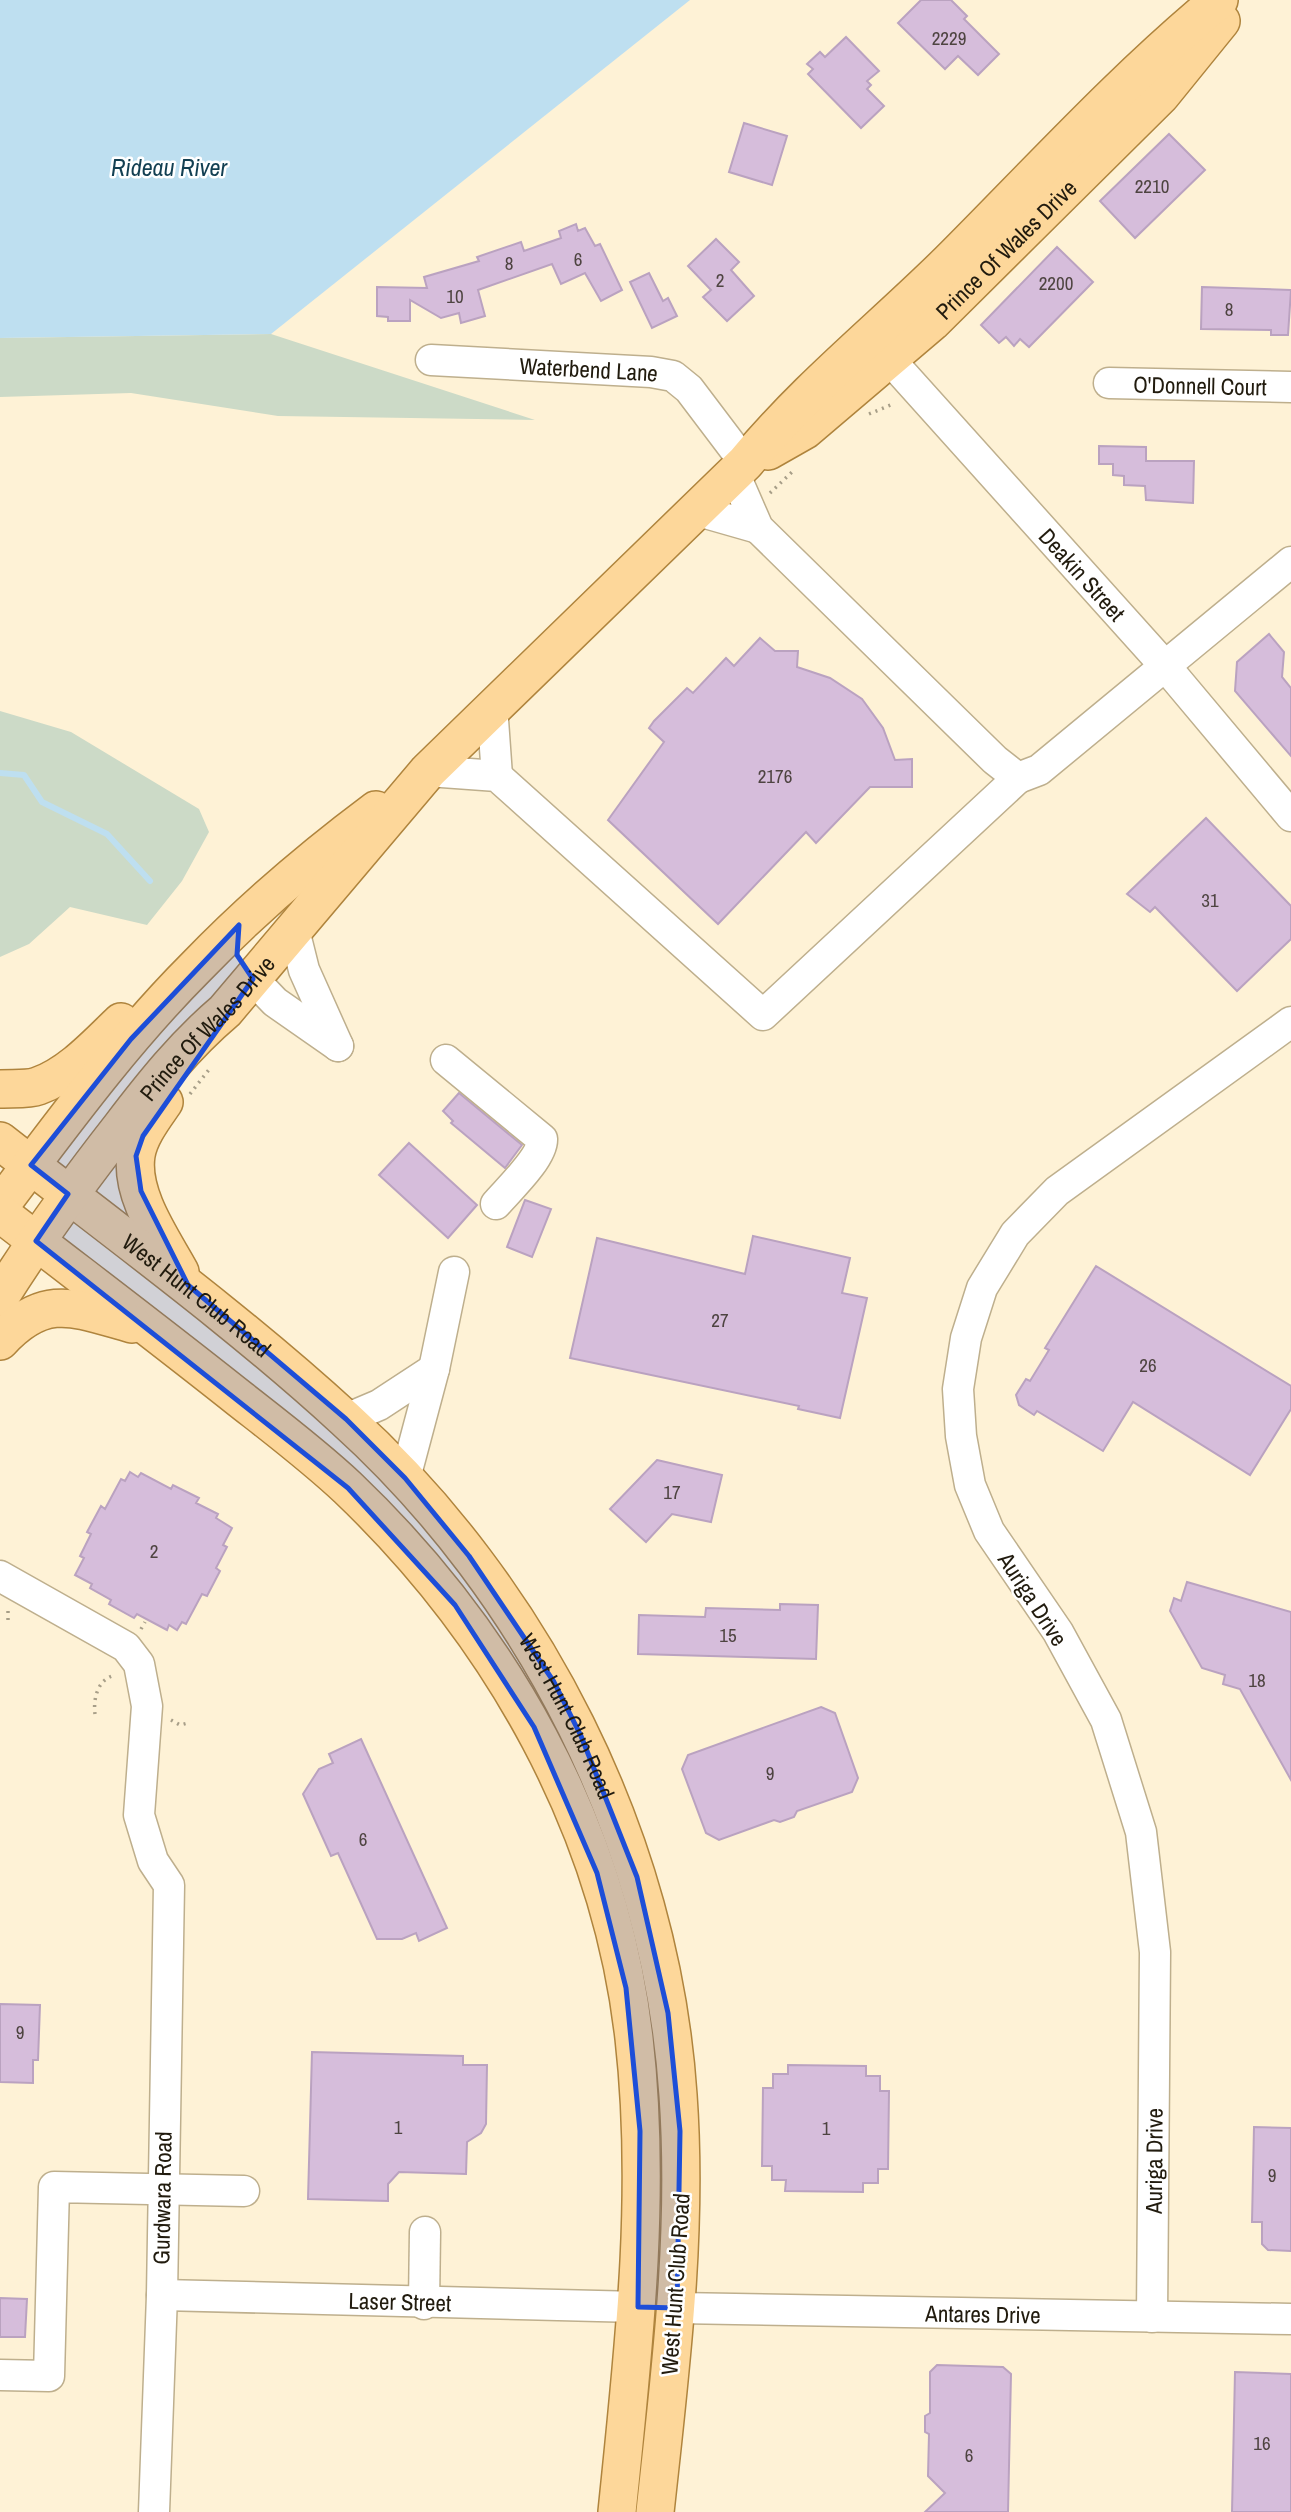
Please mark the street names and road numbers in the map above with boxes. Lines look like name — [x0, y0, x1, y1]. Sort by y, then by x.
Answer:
street label: Prince Of Wales Drive — [928, 172, 1083, 326]
street label: Waterbend Lane — [519, 349, 661, 389]
street label: O'Donnell Court — [1133, 368, 1267, 402]
street label: Deakin Street — [1032, 521, 1133, 627]
street label: Prince Of Wales Drive — [132, 949, 281, 1107]
street label: West Hunt Club Road — [116, 1226, 278, 1364]
street label: Auriga Drive — [991, 1545, 1075, 1652]
street label: West Hunt Club Road — [512, 1627, 623, 1803]
street label: Auriga Drive — [1137, 2108, 1169, 2215]
street label: Gurdwara Road — [145, 2131, 179, 2265]
street label: West Hunt Club Road — [653, 2192, 697, 2376]
street label: Laser Street — [348, 2284, 452, 2318]
street label: Antares Drive — [924, 2297, 1041, 2330]

